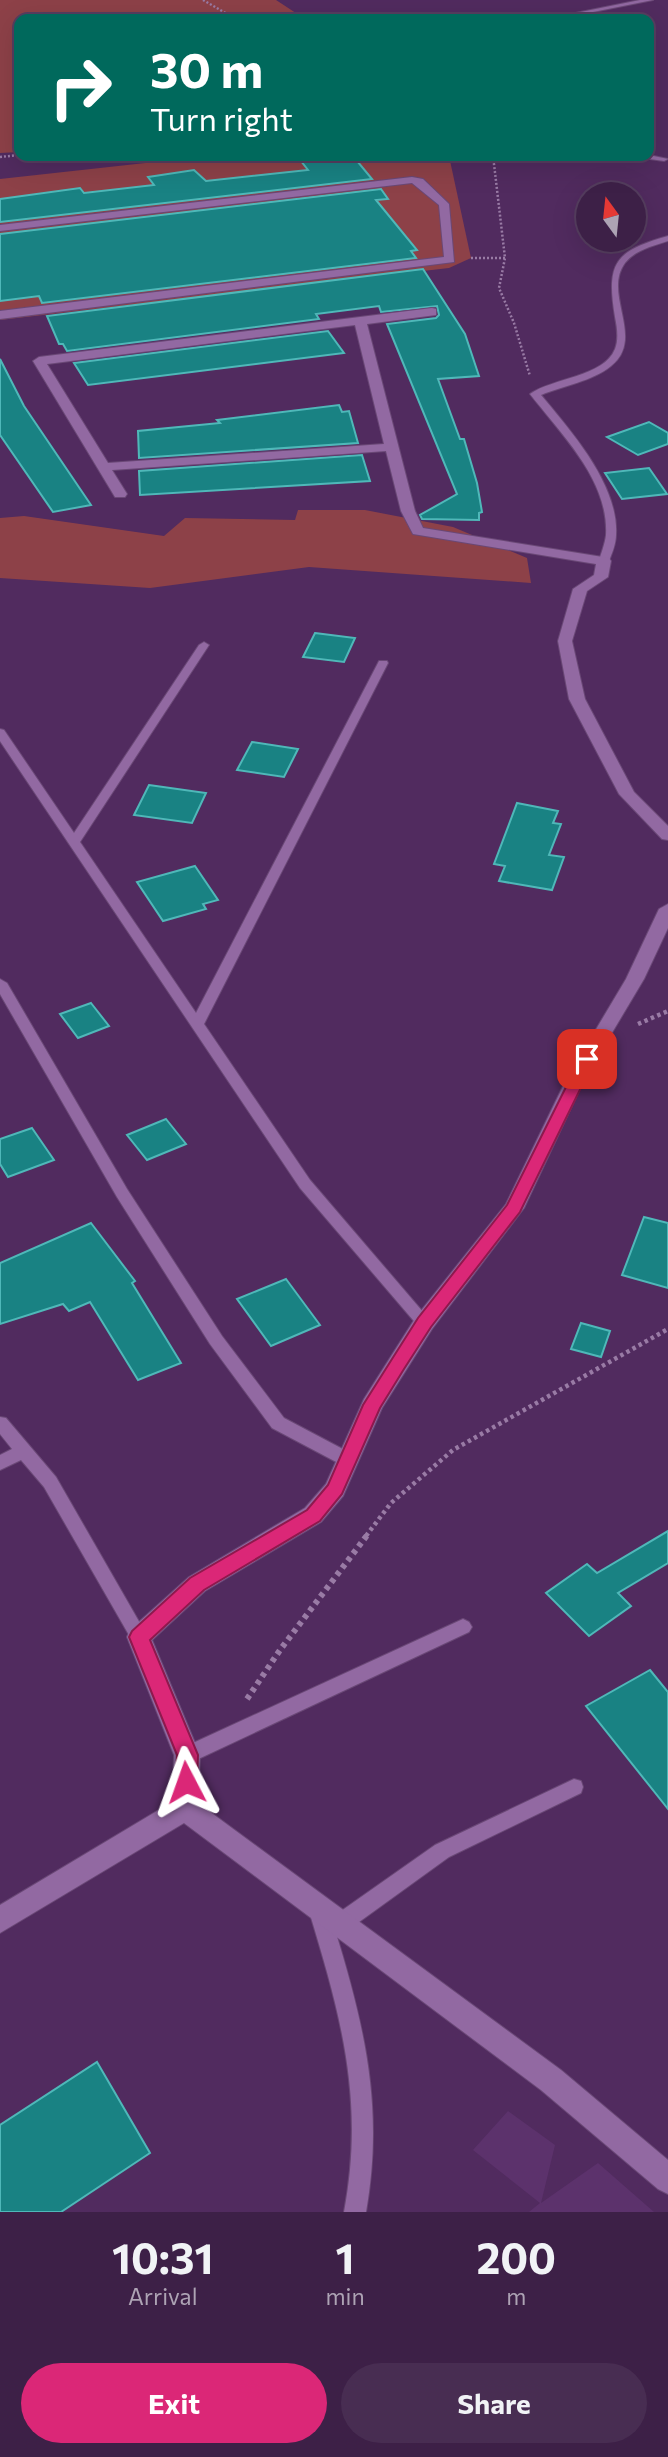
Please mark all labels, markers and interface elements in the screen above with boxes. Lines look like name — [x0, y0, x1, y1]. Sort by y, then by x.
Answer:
text: 30 m — [150, 38, 263, 98]
icon: right — [35, 42, 126, 133]
text: Turn right — [150, 98, 293, 138]
north arrow — [576, 182, 646, 252]
map controls — [576, 182, 646, 252]
pin — [557, 1029, 617, 1089]
icon: arrive — [568, 1040, 606, 1078]
position arrow — [149, 1745, 223, 1819]
text: 10:31 — [112, 2231, 213, 2283]
text: 1 — [335, 2231, 355, 2283]
text: 200 — [477, 2231, 556, 2283]
text: Arrival — [128, 2282, 198, 2310]
text: min — [325, 2282, 365, 2310]
text: m — [506, 2282, 526, 2310]
button: Exit — [21, 2363, 327, 2443]
button: Share — [341, 2363, 647, 2443]

